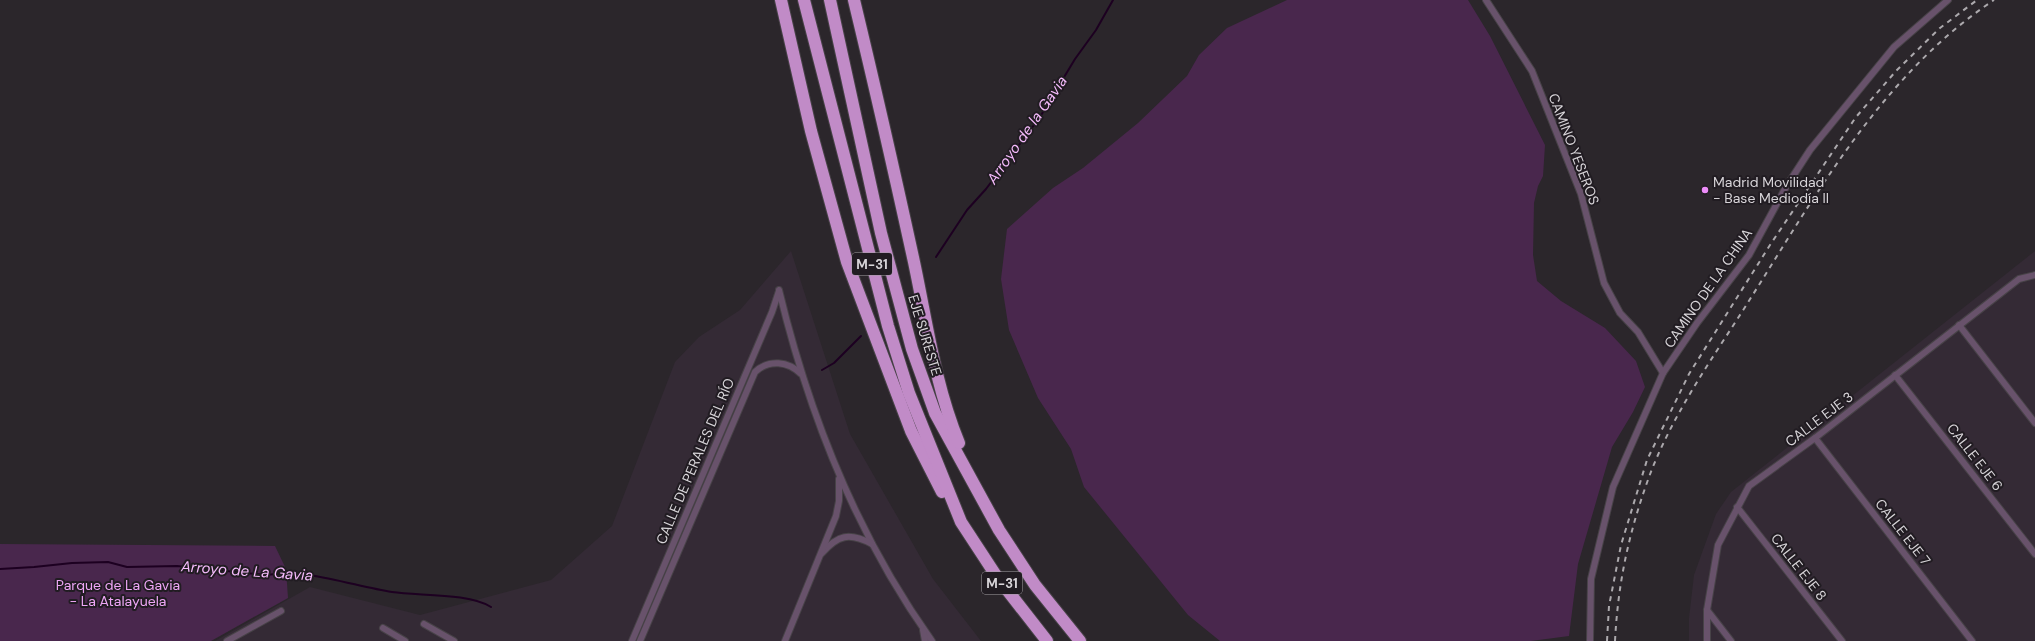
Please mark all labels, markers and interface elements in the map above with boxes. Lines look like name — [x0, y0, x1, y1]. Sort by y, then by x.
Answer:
water label: Arroyo de la Gavia — [982, 72, 1072, 189]
street label: CAMINO YESEROS — [1545, 91, 1603, 207]
place label: Madrid Movilidad - Base Mediodía II — [1713, 173, 1829, 207]
marker: Madrid Movilidad - Base Mediodía II — [1700, 185, 1710, 195]
street label: CAMINO DE LA CHINA — [1660, 225, 1756, 351]
road number: M-31 — [852, 253, 892, 275]
street label: EJE SURESTE — [904, 292, 946, 378]
street label: CALLE DE PERALES DEL RÍO — [652, 375, 738, 547]
street label: CALLE EJE 3 — [1782, 388, 1856, 450]
street label: CALLE EJE 6 — [1943, 420, 2007, 494]
street label: CALLE EJE 7 — [1871, 495, 1935, 569]
street label: CALLE EJE 8 — [1767, 530, 1831, 604]
water label: Arroyo de La Gavia — [179, 556, 314, 586]
road number: M-31 — [982, 572, 1022, 594]
park label: Parque de La Gavia - La Atalayuela — [56, 576, 180, 610]

